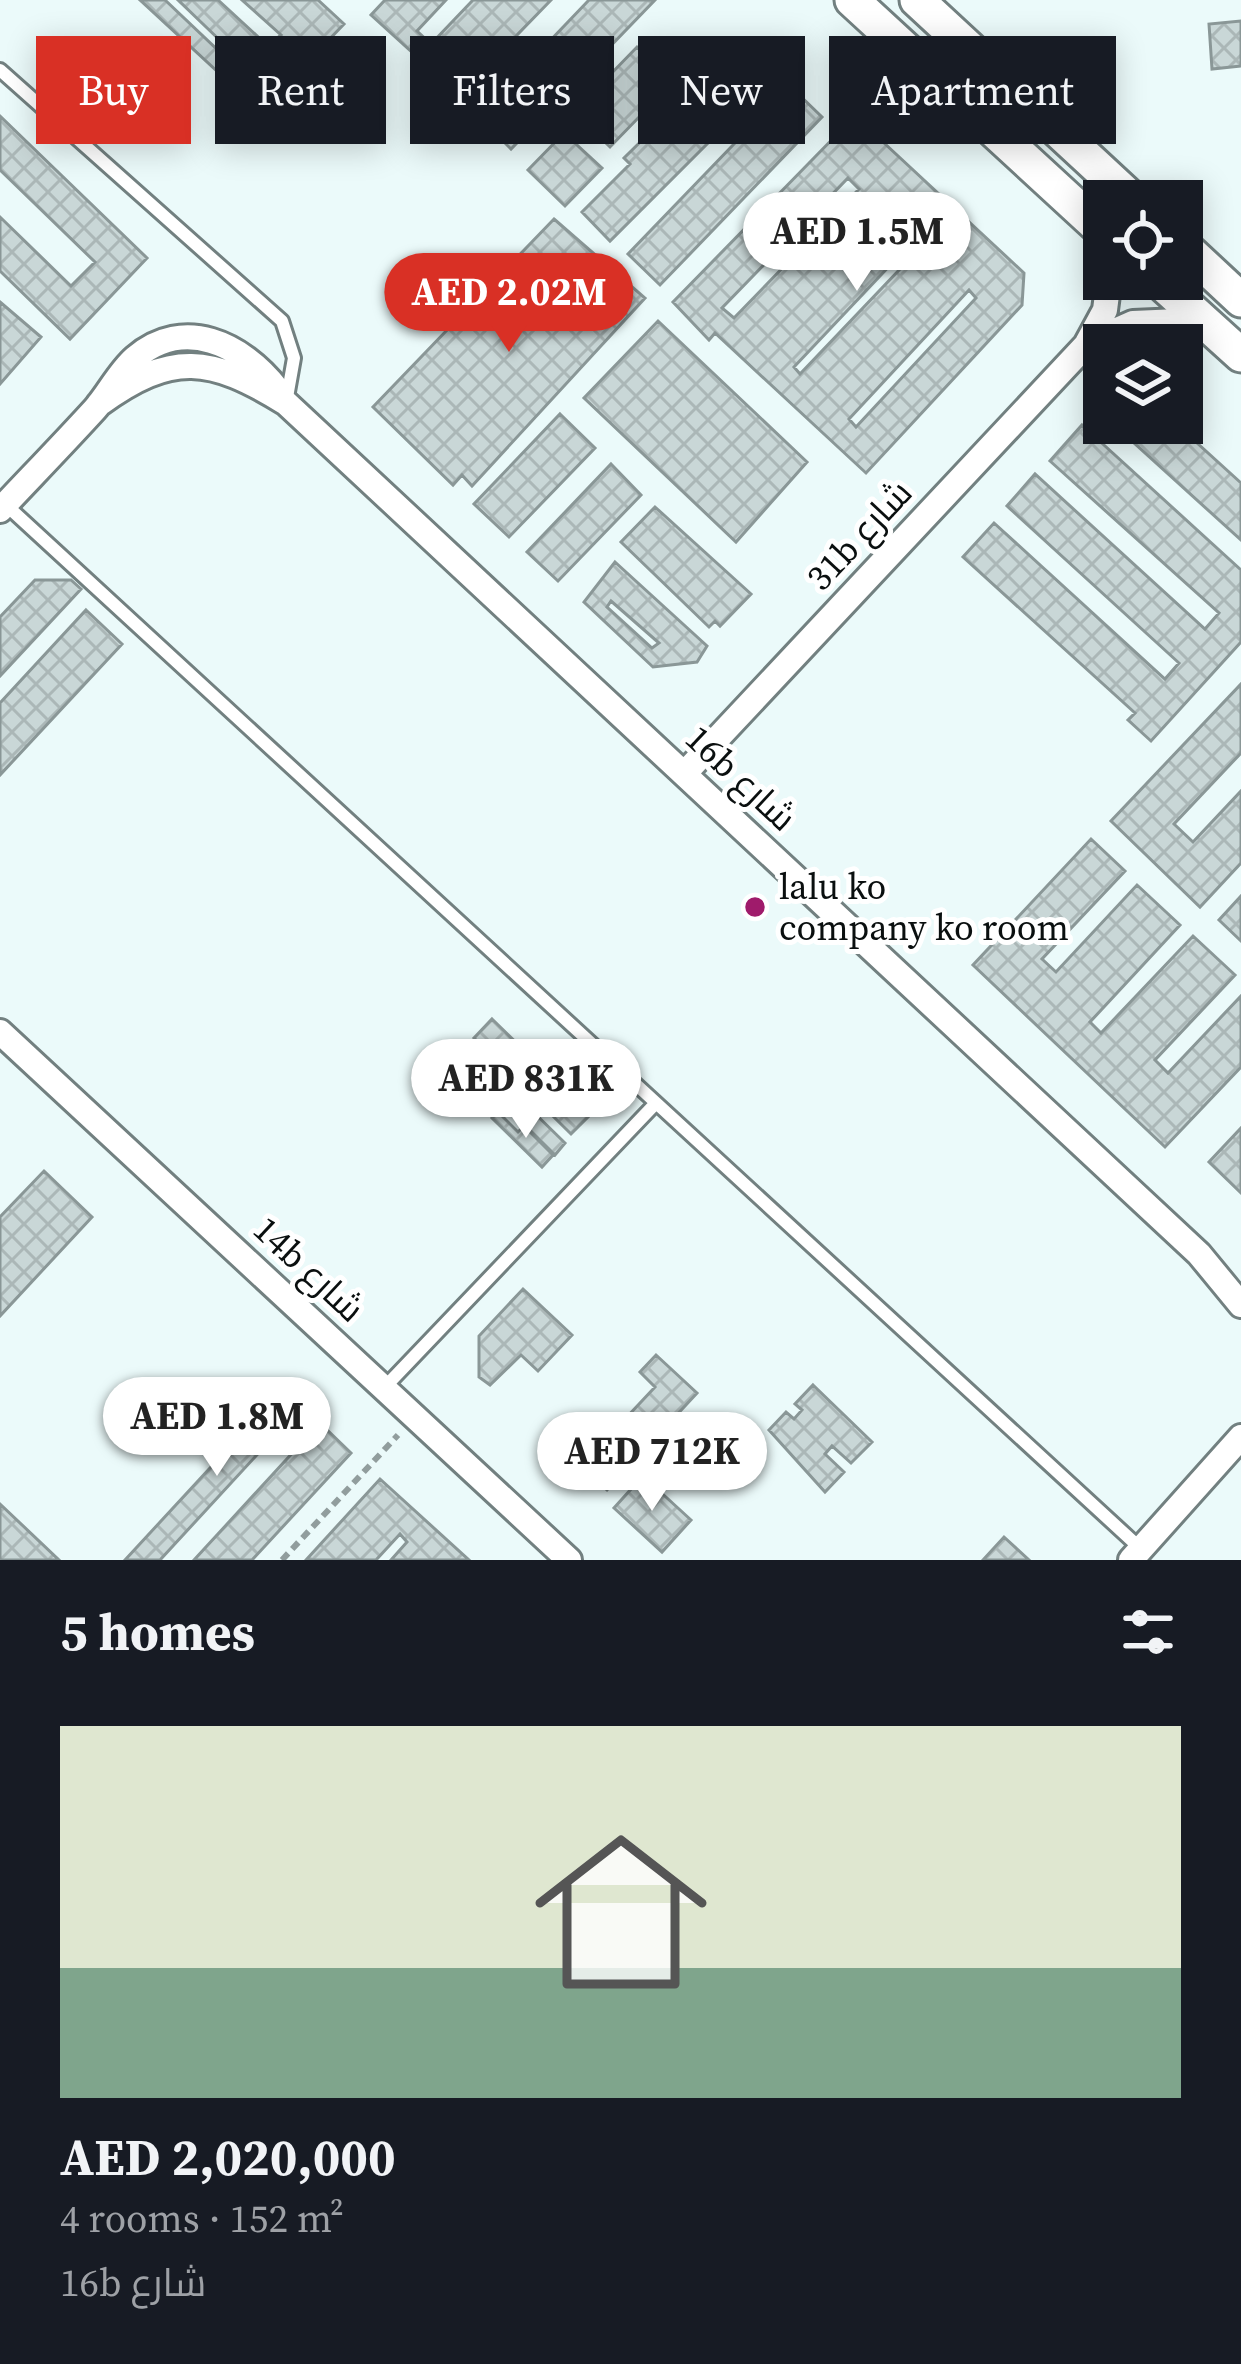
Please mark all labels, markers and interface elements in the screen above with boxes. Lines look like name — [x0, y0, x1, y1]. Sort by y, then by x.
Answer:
chip: Buy — [36, 36, 191, 144]
chip: Rent — [215, 36, 386, 144]
chip: Filters — [410, 36, 614, 144]
chip: New — [638, 36, 805, 144]
chip: Apartment — [829, 36, 1116, 144]
map controls — [1083, 180, 1203, 444]
button: locate — [1083, 180, 1203, 300]
pin: AED 1.5M — [733, 192, 981, 294]
text: AED 1.5M — [770, 204, 944, 257]
pin: AED 2.02M — [372, 253, 646, 355]
text: AED 2.02M — [411, 265, 607, 318]
button: layers — [1083, 324, 1203, 444]
street label: 31b شارع — [795, 469, 923, 601]
street label: 16b شارع — [675, 714, 807, 842]
place label: lalu ko company ko room — [779, 862, 1069, 952]
marker: lalu ko company ko room — [742, 894, 768, 920]
pin: AED 831K — [402, 1039, 650, 1141]
text: AED 831K — [438, 1051, 614, 1104]
street label: 14b شارع — [243, 1205, 375, 1333]
pin: AED 1.8M — [93, 1377, 341, 1479]
text: AED 1.8M — [130, 1389, 304, 1442]
pin: AED 712K — [528, 1412, 776, 1514]
text: AED 712K — [564, 1424, 740, 1477]
text: 5 homes — [60, 1597, 255, 1667]
icon: filters — [1115, 1599, 1181, 1665]
icon: home — [513, 1804, 729, 2020]
text: AED 2,020,000 — [60, 2122, 396, 2192]
text: 4 rooms · 152 m² — [60, 2192, 344, 2245]
text: 16b شارع — [60, 2256, 206, 2309]

